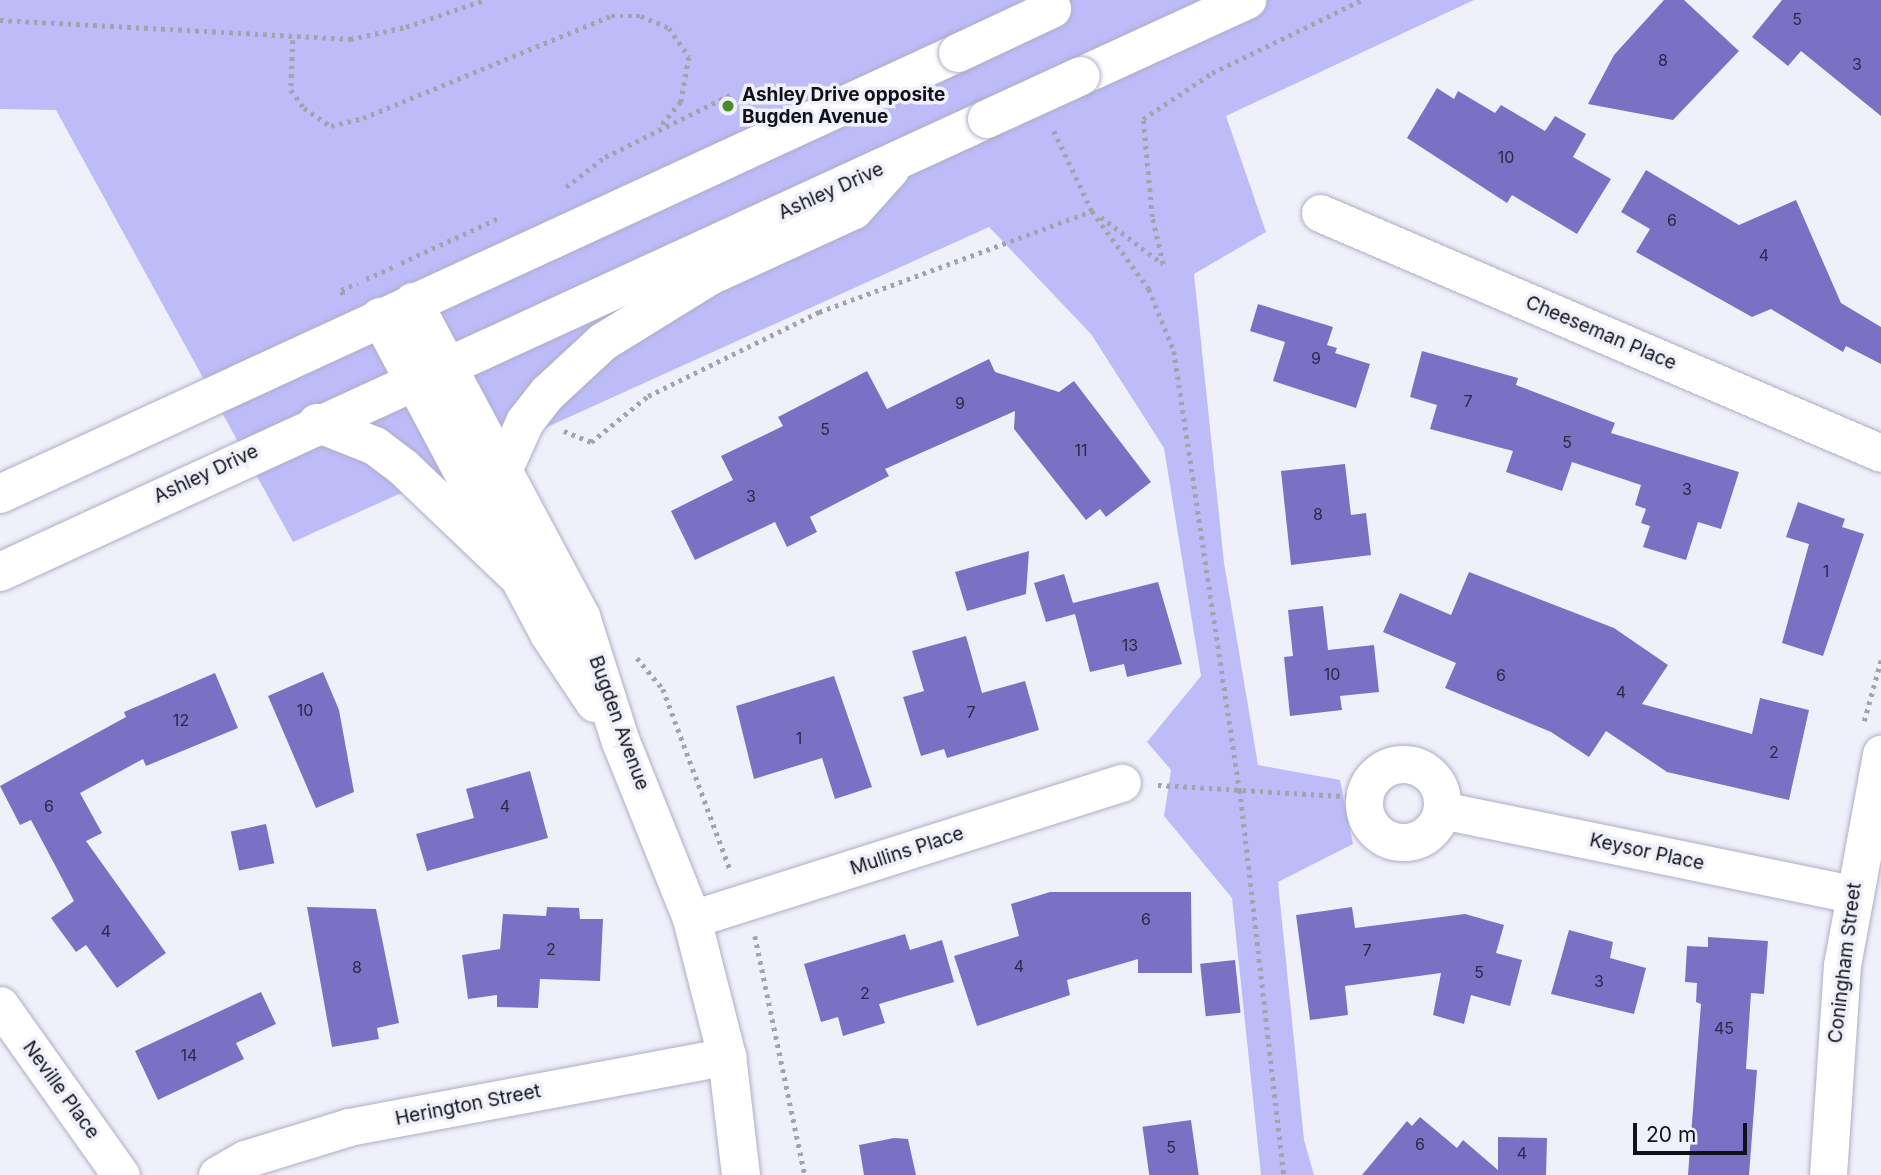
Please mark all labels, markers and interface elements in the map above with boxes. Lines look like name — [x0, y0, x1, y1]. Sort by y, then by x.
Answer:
house number: 5 — [1792, 9, 1802, 29]
house number: 8 — [1658, 50, 1668, 70]
house number: 3 — [1852, 54, 1862, 74]
place label: Ashley Drive opposite Bugden Avenue — [742, 84, 945, 128]
marker: Ashley Drive opposite Bugden Avenue — [720, 98, 736, 114]
house number: 10 — [1498, 147, 1514, 167]
street label: Ashley Drive — [775, 158, 887, 224]
house number: 6 — [1667, 210, 1677, 230]
house number: 4 — [1759, 245, 1769, 265]
street label: Cheeseman Place — [1522, 291, 1680, 375]
house number: 9 — [1311, 348, 1321, 368]
house number: 7 — [1463, 391, 1473, 411]
house number: 9 — [955, 393, 965, 413]
house number: 5 — [820, 419, 830, 439]
house number: 5 — [1562, 432, 1572, 452]
street label: Ashley Drive — [150, 440, 262, 508]
house number: 11 — [1074, 440, 1088, 460]
house number: 3 — [1682, 479, 1692, 499]
house number: 3 — [746, 486, 756, 506]
house number: 8 — [1313, 504, 1323, 524]
house number: 1 — [1823, 561, 1829, 581]
house number: 13 — [1122, 635, 1138, 655]
street label: Bugden Avenue — [584, 653, 654, 793]
house number: 10 — [1324, 664, 1340, 684]
house number: 6 — [1496, 665, 1506, 685]
house number: 4 — [1616, 682, 1626, 702]
house number: 10 — [297, 700, 313, 720]
house number: 7 — [966, 702, 976, 722]
house number: 12 — [173, 710, 189, 730]
house number: 1 — [796, 728, 802, 748]
house number: 2 — [1769, 742, 1779, 762]
house number: 6 — [44, 796, 54, 816]
house number: 4 — [500, 796, 510, 816]
street label: Mullins Place — [847, 822, 967, 880]
street label: Keysor Place — [1588, 829, 1706, 875]
street label: Coningham Street — [1824, 881, 1866, 1045]
house number: 6 — [1141, 909, 1151, 929]
house number: 4 — [101, 921, 111, 941]
house number: 2 — [546, 939, 556, 959]
house number: 7 — [1362, 940, 1372, 960]
house number: 4 — [1014, 956, 1024, 976]
house number: 8 — [352, 957, 362, 977]
house number: 5 — [1474, 962, 1484, 982]
house number: 3 — [1594, 971, 1604, 991]
house number: 2 — [860, 983, 870, 1003]
house number: 45 — [1714, 1018, 1734, 1038]
street label: Neville Place — [18, 1037, 104, 1143]
house number: 14 — [181, 1045, 197, 1065]
street label: Herington Street — [393, 1080, 543, 1130]
scale bar — [1636, 1108, 1750, 1152]
text: 20 m — [1646, 1122, 1696, 1147]
house number: 6 — [1415, 1134, 1425, 1154]
house number: 5 — [1166, 1137, 1176, 1157]
house number: 4 — [1517, 1143, 1527, 1163]

